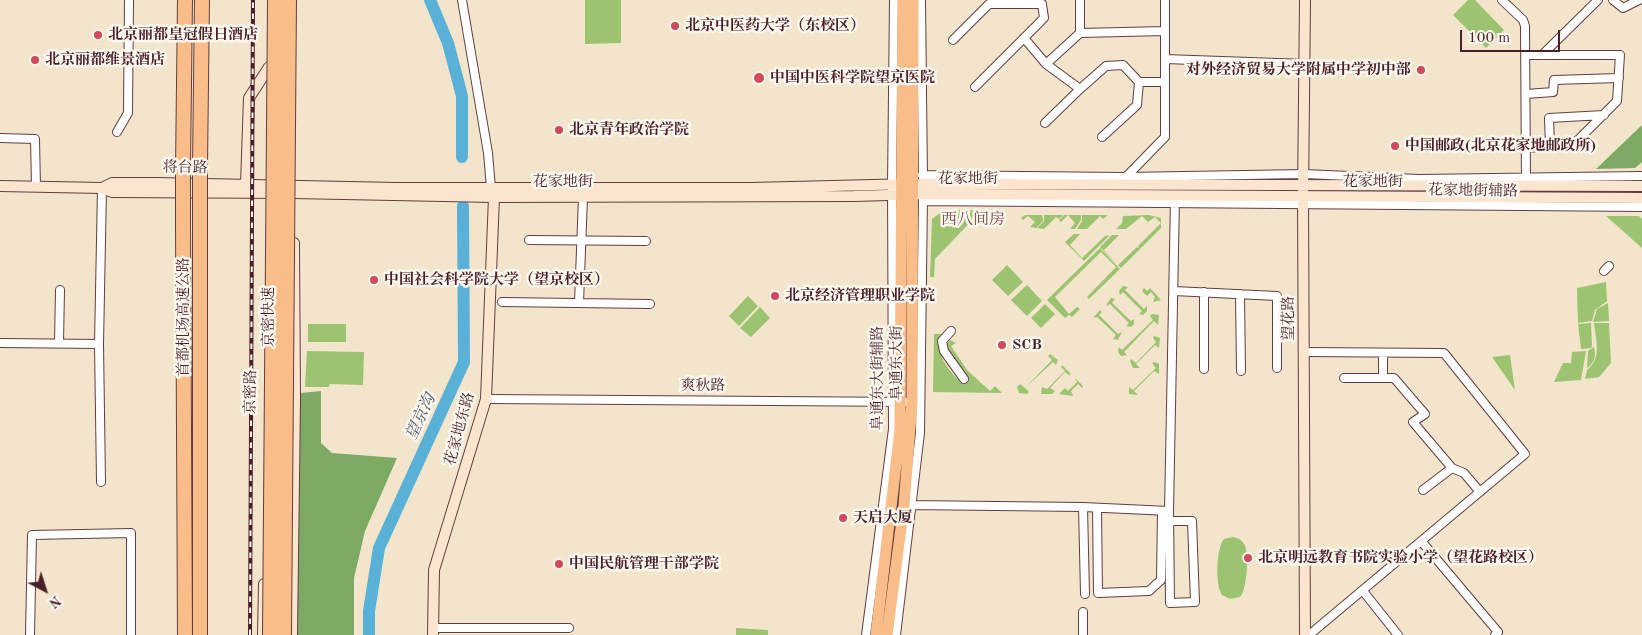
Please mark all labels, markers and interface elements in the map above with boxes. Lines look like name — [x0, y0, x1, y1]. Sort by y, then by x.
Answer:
place label: 北京中医药大学（东校区） — [685, 17, 865, 35]
marker: 北京中医药大学（东校区） — [669, 20, 681, 32]
scale bar — [1462, 20, 1562, 52]
place label: 北京丽都皇冠假日酒店 — [108, 26, 258, 44]
marker: 北京丽都皇冠假日酒店 — [92, 29, 104, 41]
text: 100 m — [1468, 31, 1510, 46]
place label: 北京丽都维景酒店 — [45, 51, 165, 69]
marker: 北京丽都维景酒店 — [29, 54, 41, 66]
place label: 对外经济贸易大学附属中学初中部 — [1186, 61, 1411, 79]
marker: 对外经济贸易大学附属中学初中部 — [1415, 64, 1427, 76]
place label: 中国中医科学院望京医院 — [770, 69, 935, 87]
marker: 中国中医科学院望京医院 — [752, 71, 766, 85]
place label: 北京青年政治学院 — [569, 121, 689, 139]
marker: 北京青年政治学院 — [553, 124, 565, 136]
place label: 中国邮政(北京花家地邮政所) — [1405, 137, 1596, 155]
marker: 中国邮政(北京花家地邮政所) — [1389, 140, 1401, 152]
street label: 将台路 — [162, 159, 208, 177]
street label: 花家地街 — [938, 170, 998, 188]
street label: 花家地街 — [533, 173, 593, 191]
street label: 花家地街 — [1343, 173, 1403, 191]
street label: 花家地街辅路 — [1428, 181, 1518, 201]
district label: 西八间房 — [941, 210, 1005, 230]
street label: 首都机场高速公路 — [175, 257, 193, 377]
place label: 中国社会科学院大学（望京校区） — [384, 271, 609, 289]
marker: 中国社会科学院大学（望京校区） — [368, 274, 380, 286]
street label: 京密快速 — [260, 287, 278, 347]
place label: 北京经济管理职业学院 — [785, 287, 935, 305]
marker: 北京经济管理职业学院 — [769, 290, 781, 302]
street label: 望花路 — [1280, 296, 1298, 340]
street label: 阜通东大街辅路 — [869, 326, 887, 430]
street label: 阜通东大街 — [888, 326, 906, 400]
place label: SCB — [1012, 336, 1042, 354]
marker: SCB — [996, 339, 1008, 351]
street label: 京密路 — [242, 369, 260, 415]
street label: 爽秋路 — [681, 377, 725, 395]
street label: 花家地东路 — [442, 390, 478, 468]
water label: 望京沟 — [402, 391, 440, 443]
place label: 天启大厦 — [853, 509, 913, 527]
marker: 天启大厦 — [837, 512, 849, 524]
place label: 北京明远教育书院实验小学（望花路校区） — [1258, 549, 1543, 567]
marker: 北京明远教育书院实验小学（望花路校区） — [1242, 552, 1254, 564]
place label: 中国民航管理干部学院 — [569, 555, 719, 573]
marker: 中国民航管理干部学院 — [553, 558, 565, 570]
north arrow — [20, 565, 70, 615]
text: N — [46, 593, 63, 610]

